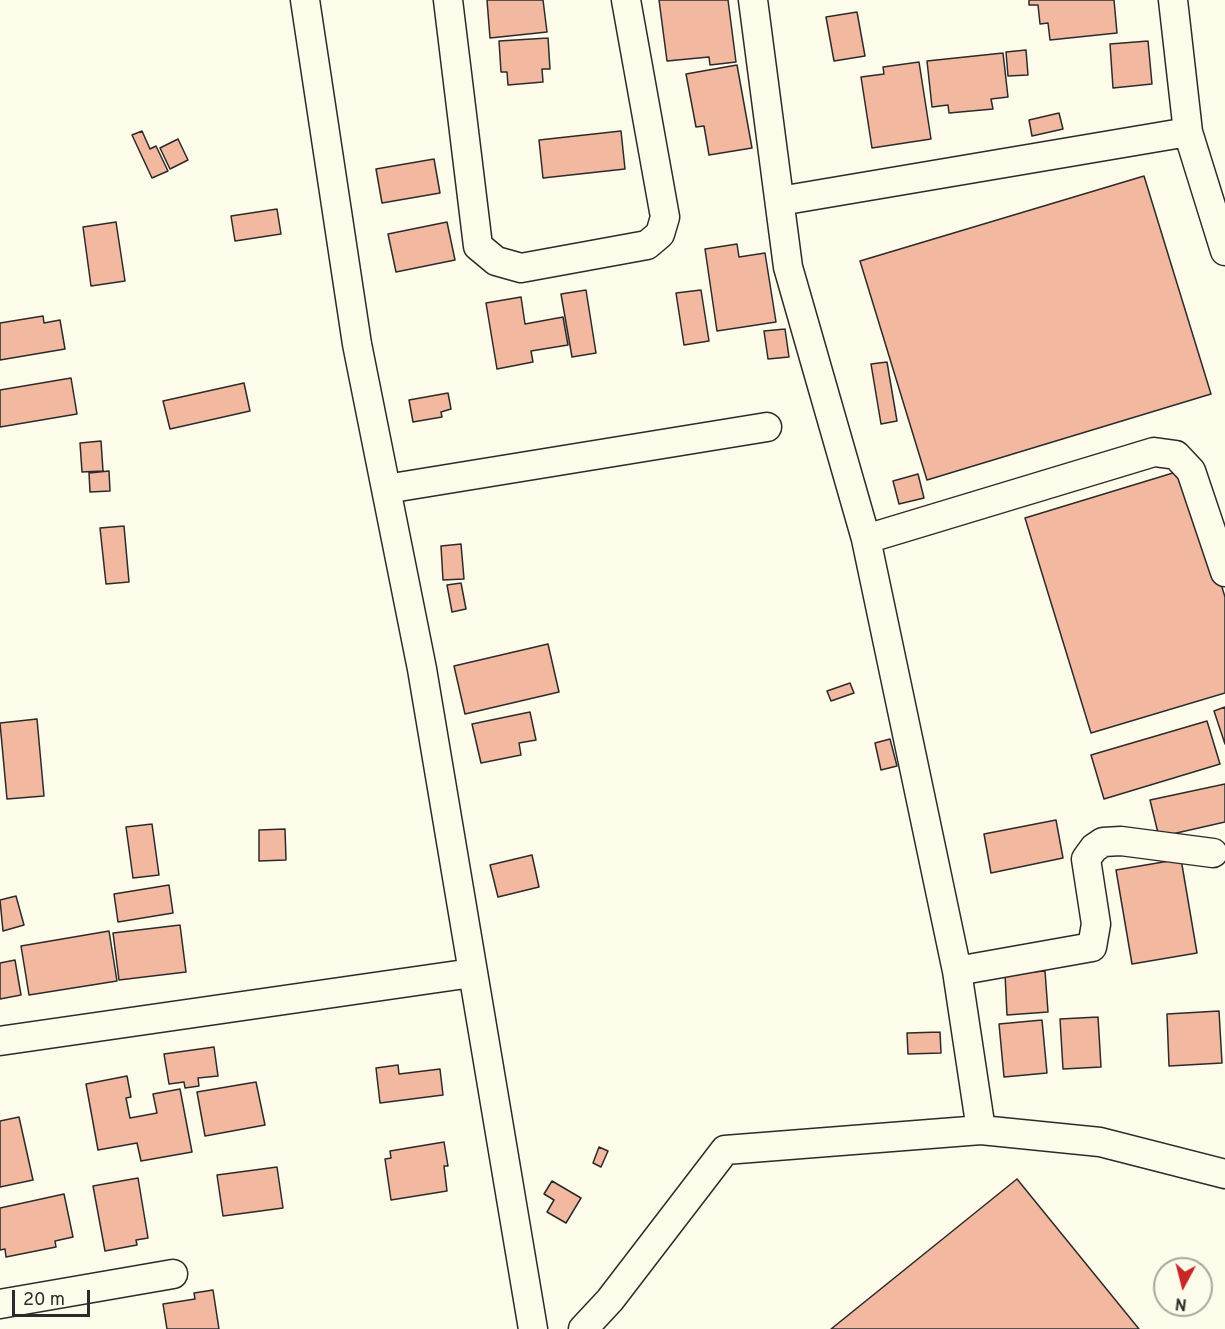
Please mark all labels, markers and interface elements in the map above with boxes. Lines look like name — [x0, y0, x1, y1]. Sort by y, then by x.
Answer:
north arrow — [1153, 1257, 1213, 1317]
scale bar — [15, 1278, 93, 1316]
text: 20 m — [23, 1289, 65, 1312]
text: N — [1174, 1292, 1188, 1314]

